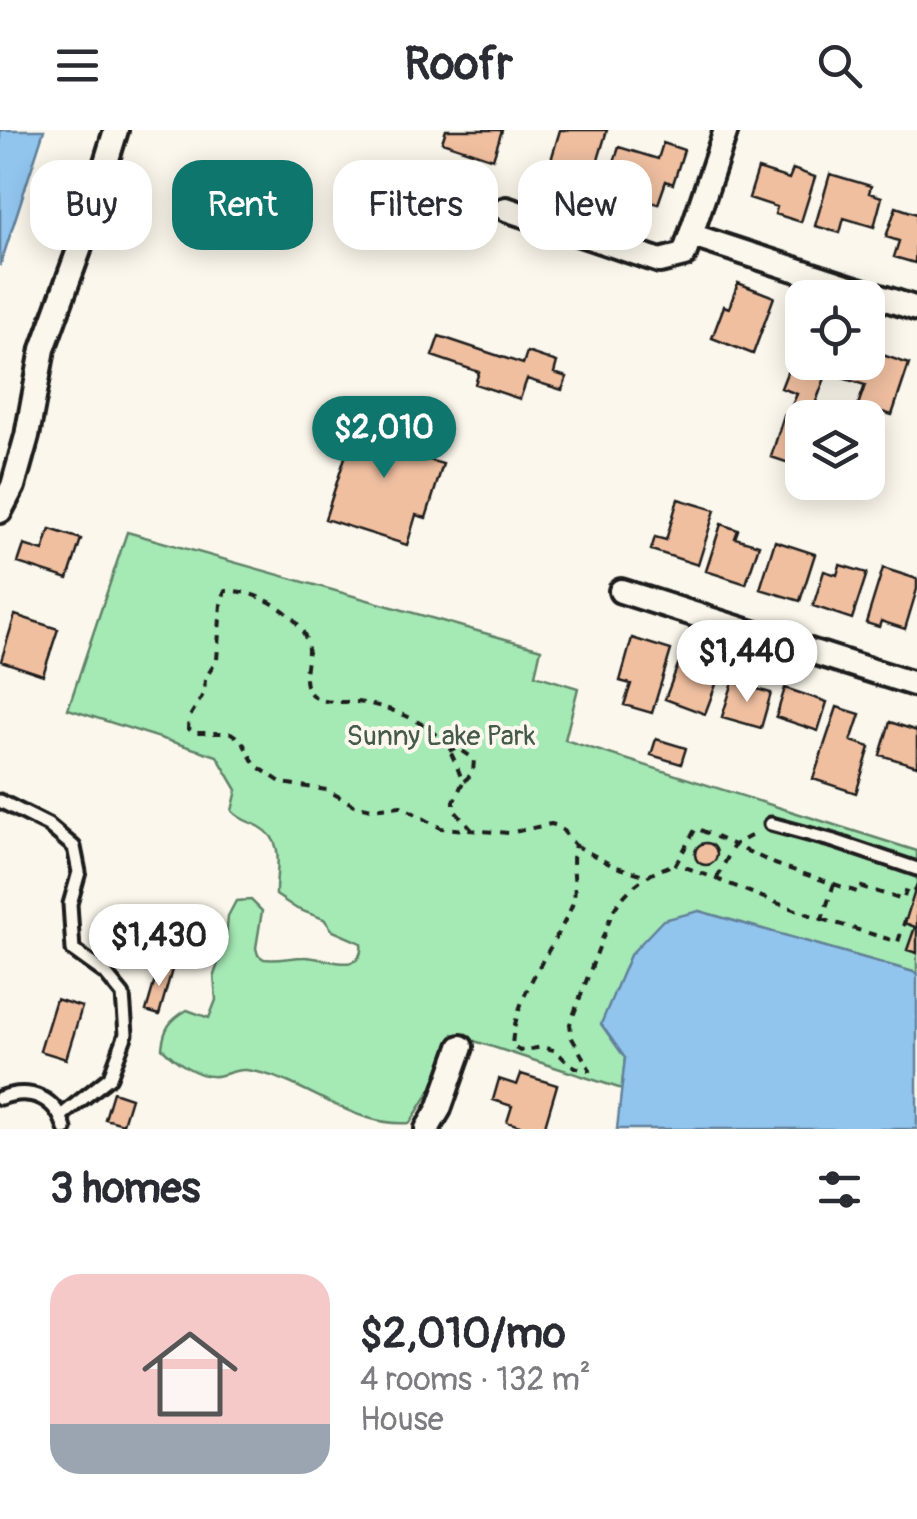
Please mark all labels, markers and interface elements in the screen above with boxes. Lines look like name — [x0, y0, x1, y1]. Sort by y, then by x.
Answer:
text: Roofr — [404, 37, 513, 93]
icon: menu — [50, 38, 105, 93]
icon: search — [812, 38, 867, 93]
chip: Buy — [30, 160, 152, 250]
chip: Rent — [172, 160, 313, 250]
chip: Filters — [333, 160, 498, 250]
chip: New — [518, 160, 652, 250]
map controls — [785, 280, 885, 500]
button: locate — [785, 280, 885, 380]
pin: $2,010 — [303, 396, 465, 481]
button: layers — [785, 400, 885, 500]
text: $2,010 — [334, 408, 434, 448]
pin: $1,440 — [666, 620, 828, 705]
text: $1,440 — [699, 632, 795, 672]
park label: Sunny Lake Park — [347, 719, 536, 754]
pin: $1,430 — [78, 904, 240, 989]
text: $1,430 — [111, 916, 207, 956]
icon: filters — [812, 1162, 867, 1217]
text: 3 homes — [50, 1163, 200, 1215]
text: $2,010/mo — [360, 1308, 566, 1360]
icon: home — [130, 1314, 250, 1434]
text: 4 rooms · 132 m² — [360, 1360, 591, 1400]
text: House — [360, 1400, 444, 1440]

